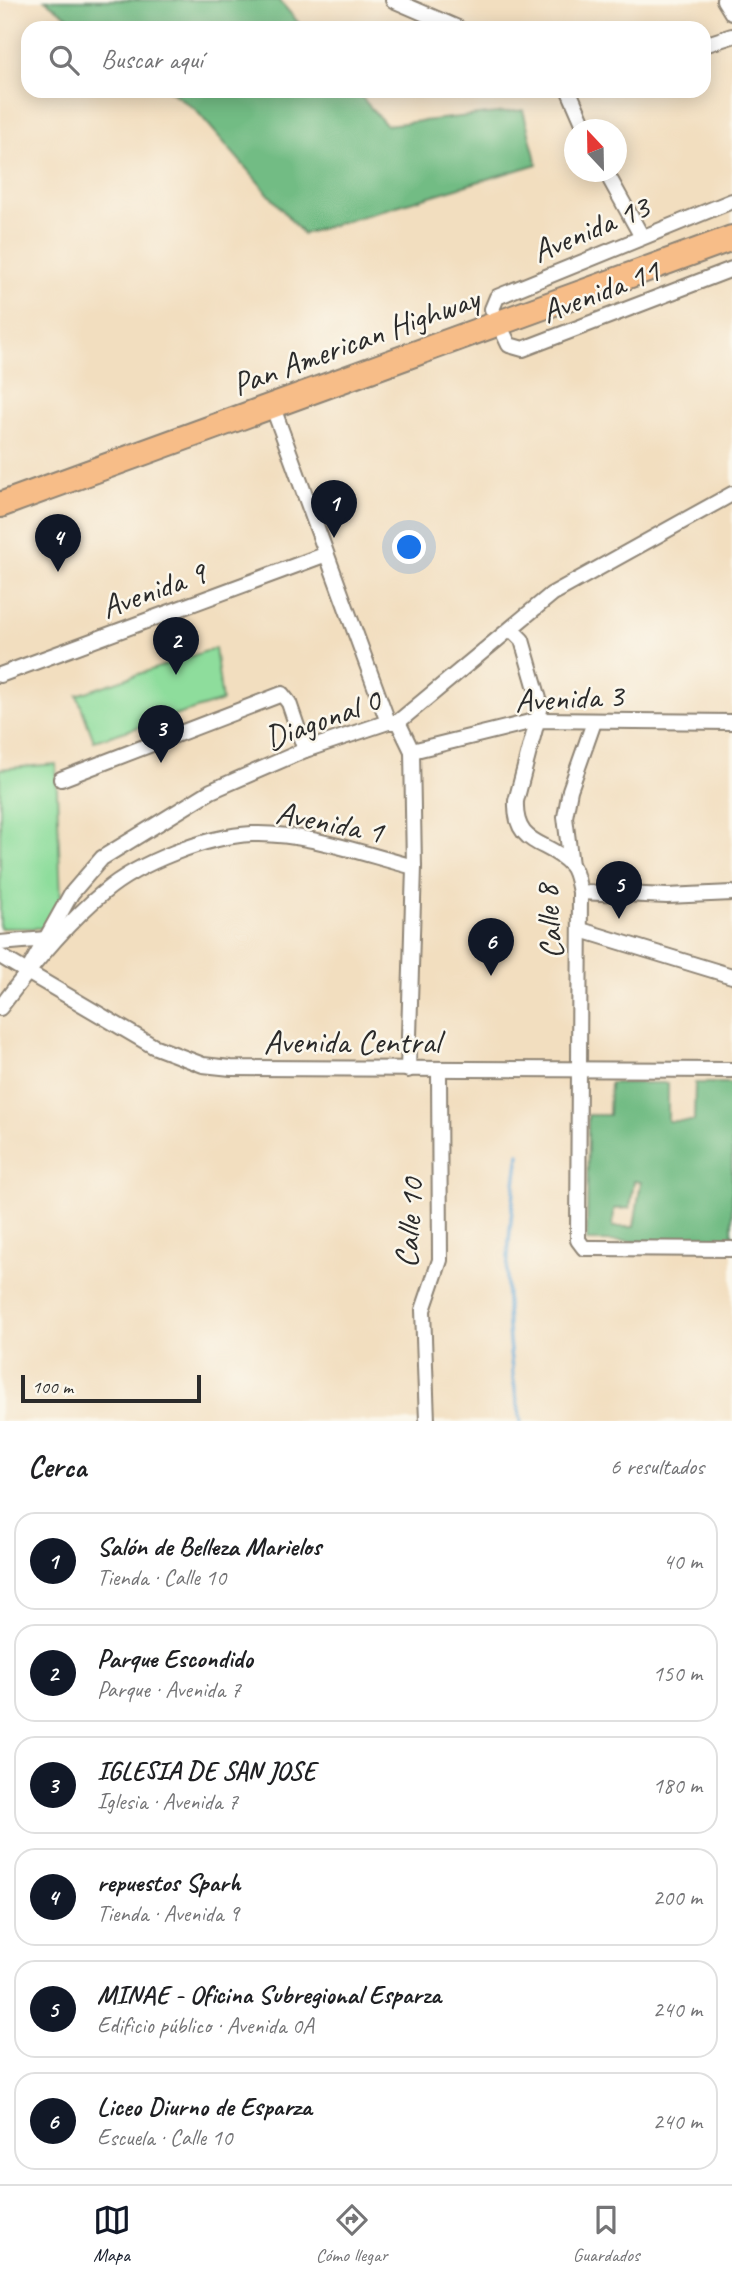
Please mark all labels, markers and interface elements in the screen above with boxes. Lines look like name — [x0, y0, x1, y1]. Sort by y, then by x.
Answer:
search box — [21, 21, 711, 98]
icon: search — [45, 41, 83, 79]
text: Buscar aquí — [101, 43, 203, 76]
north arrow — [564, 119, 627, 182]
street label: Avenida 13 — [525, 185, 657, 272]
street label: Avenida 11 — [535, 248, 667, 333]
street label: Pan American Highway — [226, 276, 487, 405]
pin: 1 — [311, 480, 357, 538]
pin: 4 — [35, 514, 81, 572]
your location — [392, 530, 426, 564]
street label: Avenida 9 — [95, 551, 214, 628]
pin: 2 — [153, 617, 199, 675]
street label: Avenida 3 — [514, 674, 626, 722]
street label: Diagonal 0 — [259, 678, 388, 759]
pin: 3 — [138, 705, 184, 763]
street label: Avenida 1 — [273, 791, 389, 853]
pin: 5 — [596, 861, 642, 919]
street label: Calle 8 — [525, 880, 573, 961]
pin: 6 — [468, 918, 514, 976]
street label: Avenida Central — [264, 1021, 446, 1063]
street label: Calle 10 — [385, 1175, 433, 1269]
scale bar — [21, 1372, 201, 1404]
text: 100 m — [32, 1375, 73, 1399]
text: Cerca — [28, 1448, 86, 1486]
text: 6 resultados — [610, 1452, 704, 1481]
text: Salón de Belleza Marielos — [97, 1530, 321, 1563]
text: 1 — [48, 1547, 58, 1576]
text: 40 m — [663, 1547, 702, 1576]
text: Tienda · Calle 10 — [97, 1563, 226, 1592]
text: Parque Escondido — [97, 1642, 253, 1675]
text: 2 — [48, 1659, 58, 1688]
text: 150 m — [653, 1659, 702, 1688]
text: Parque · Avenida 7 — [97, 1675, 241, 1704]
text: IGLESIA DE SAN JOSE — [97, 1754, 316, 1787]
text: 3 — [48, 1771, 58, 1800]
text: 180 m — [653, 1771, 702, 1800]
text: Iglesia · Avenida 7 — [97, 1787, 238, 1816]
text: repuestos Sparh — [97, 1866, 240, 1899]
text: 4 — [48, 1883, 58, 1912]
text: 200 m — [653, 1883, 702, 1912]
text: Tienda · Avenida 9 — [97, 1899, 239, 1928]
text: MINAE - Oficina Subregional Esparza — [97, 1978, 441, 2011]
text: 5 — [48, 1995, 58, 2024]
text: 240 m — [653, 1995, 702, 2024]
text: Edificio público · Avenida 0A — [97, 2011, 314, 2040]
text: Liceo Diurno de Esparza — [97, 2090, 312, 2123]
text: 6 — [48, 2107, 58, 2136]
text: 240 m — [653, 2107, 702, 2136]
text: Escuela · Calle 10 — [97, 2123, 232, 2152]
tab: Mapa — [93, 2201, 131, 2267]
tab: Cómo llegar — [316, 2201, 388, 2267]
tab: Guardados — [573, 2201, 639, 2267]

